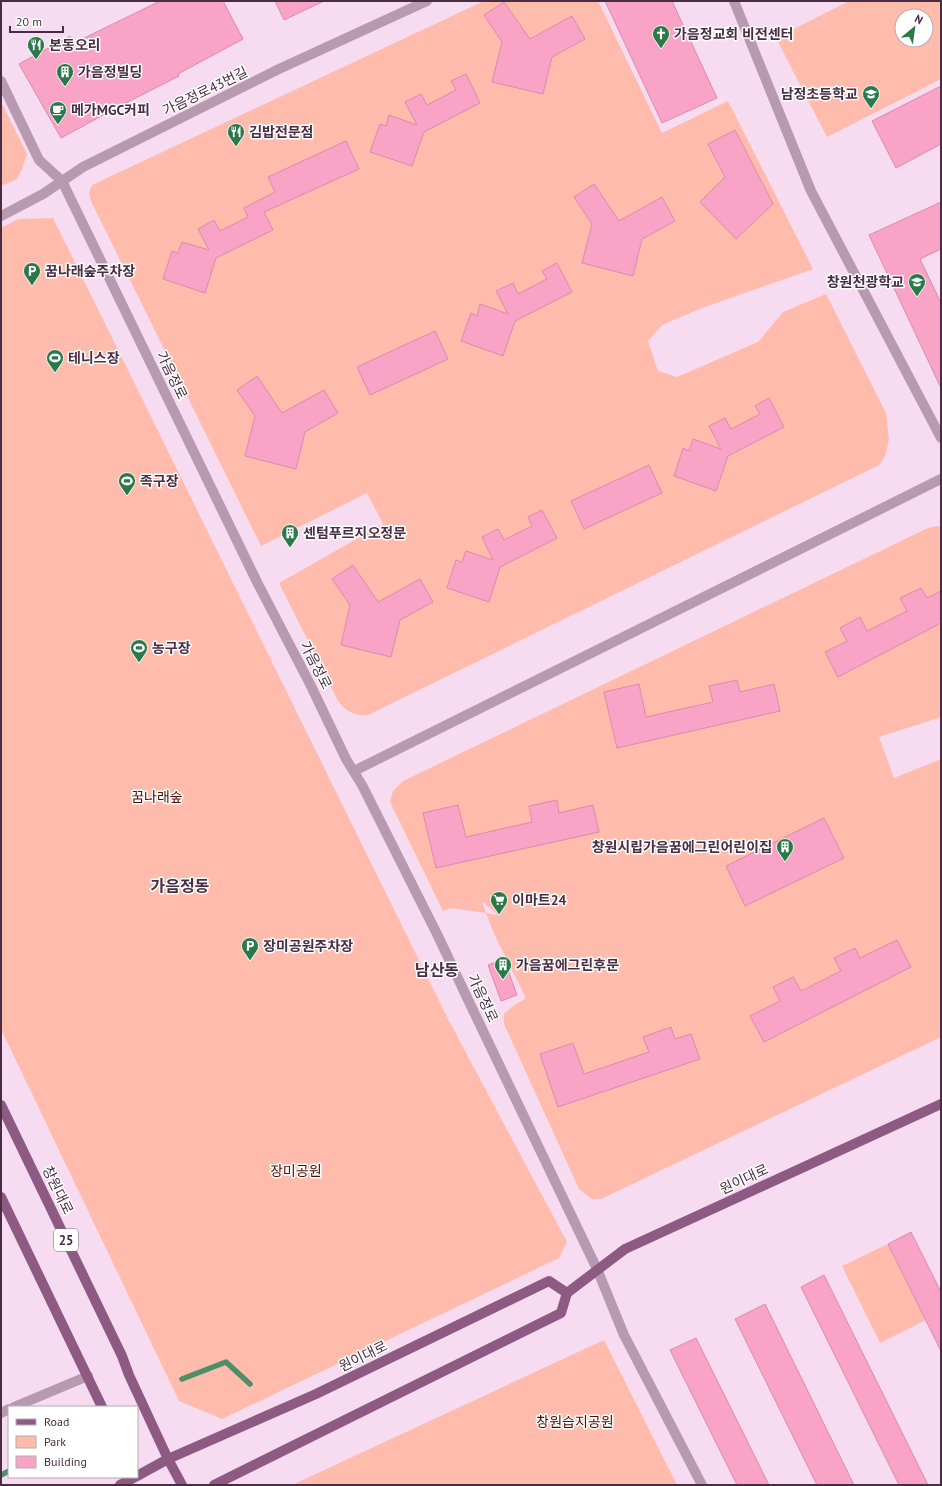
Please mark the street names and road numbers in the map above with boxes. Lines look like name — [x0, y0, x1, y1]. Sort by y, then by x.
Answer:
street label: 가음정로43번길 — [159, 63, 251, 119]
street label: 가음정로 — [153, 348, 191, 402]
street label: 가음정로 — [296, 638, 336, 692]
street label: 가음정로 — [464, 971, 502, 1025]
street label: 원이대로 — [717, 1160, 771, 1198]
street label: 창원대로 — [39, 1163, 77, 1217]
road number: 25 — [54, 1229, 78, 1251]
street label: 원이대로 — [336, 1337, 390, 1375]

